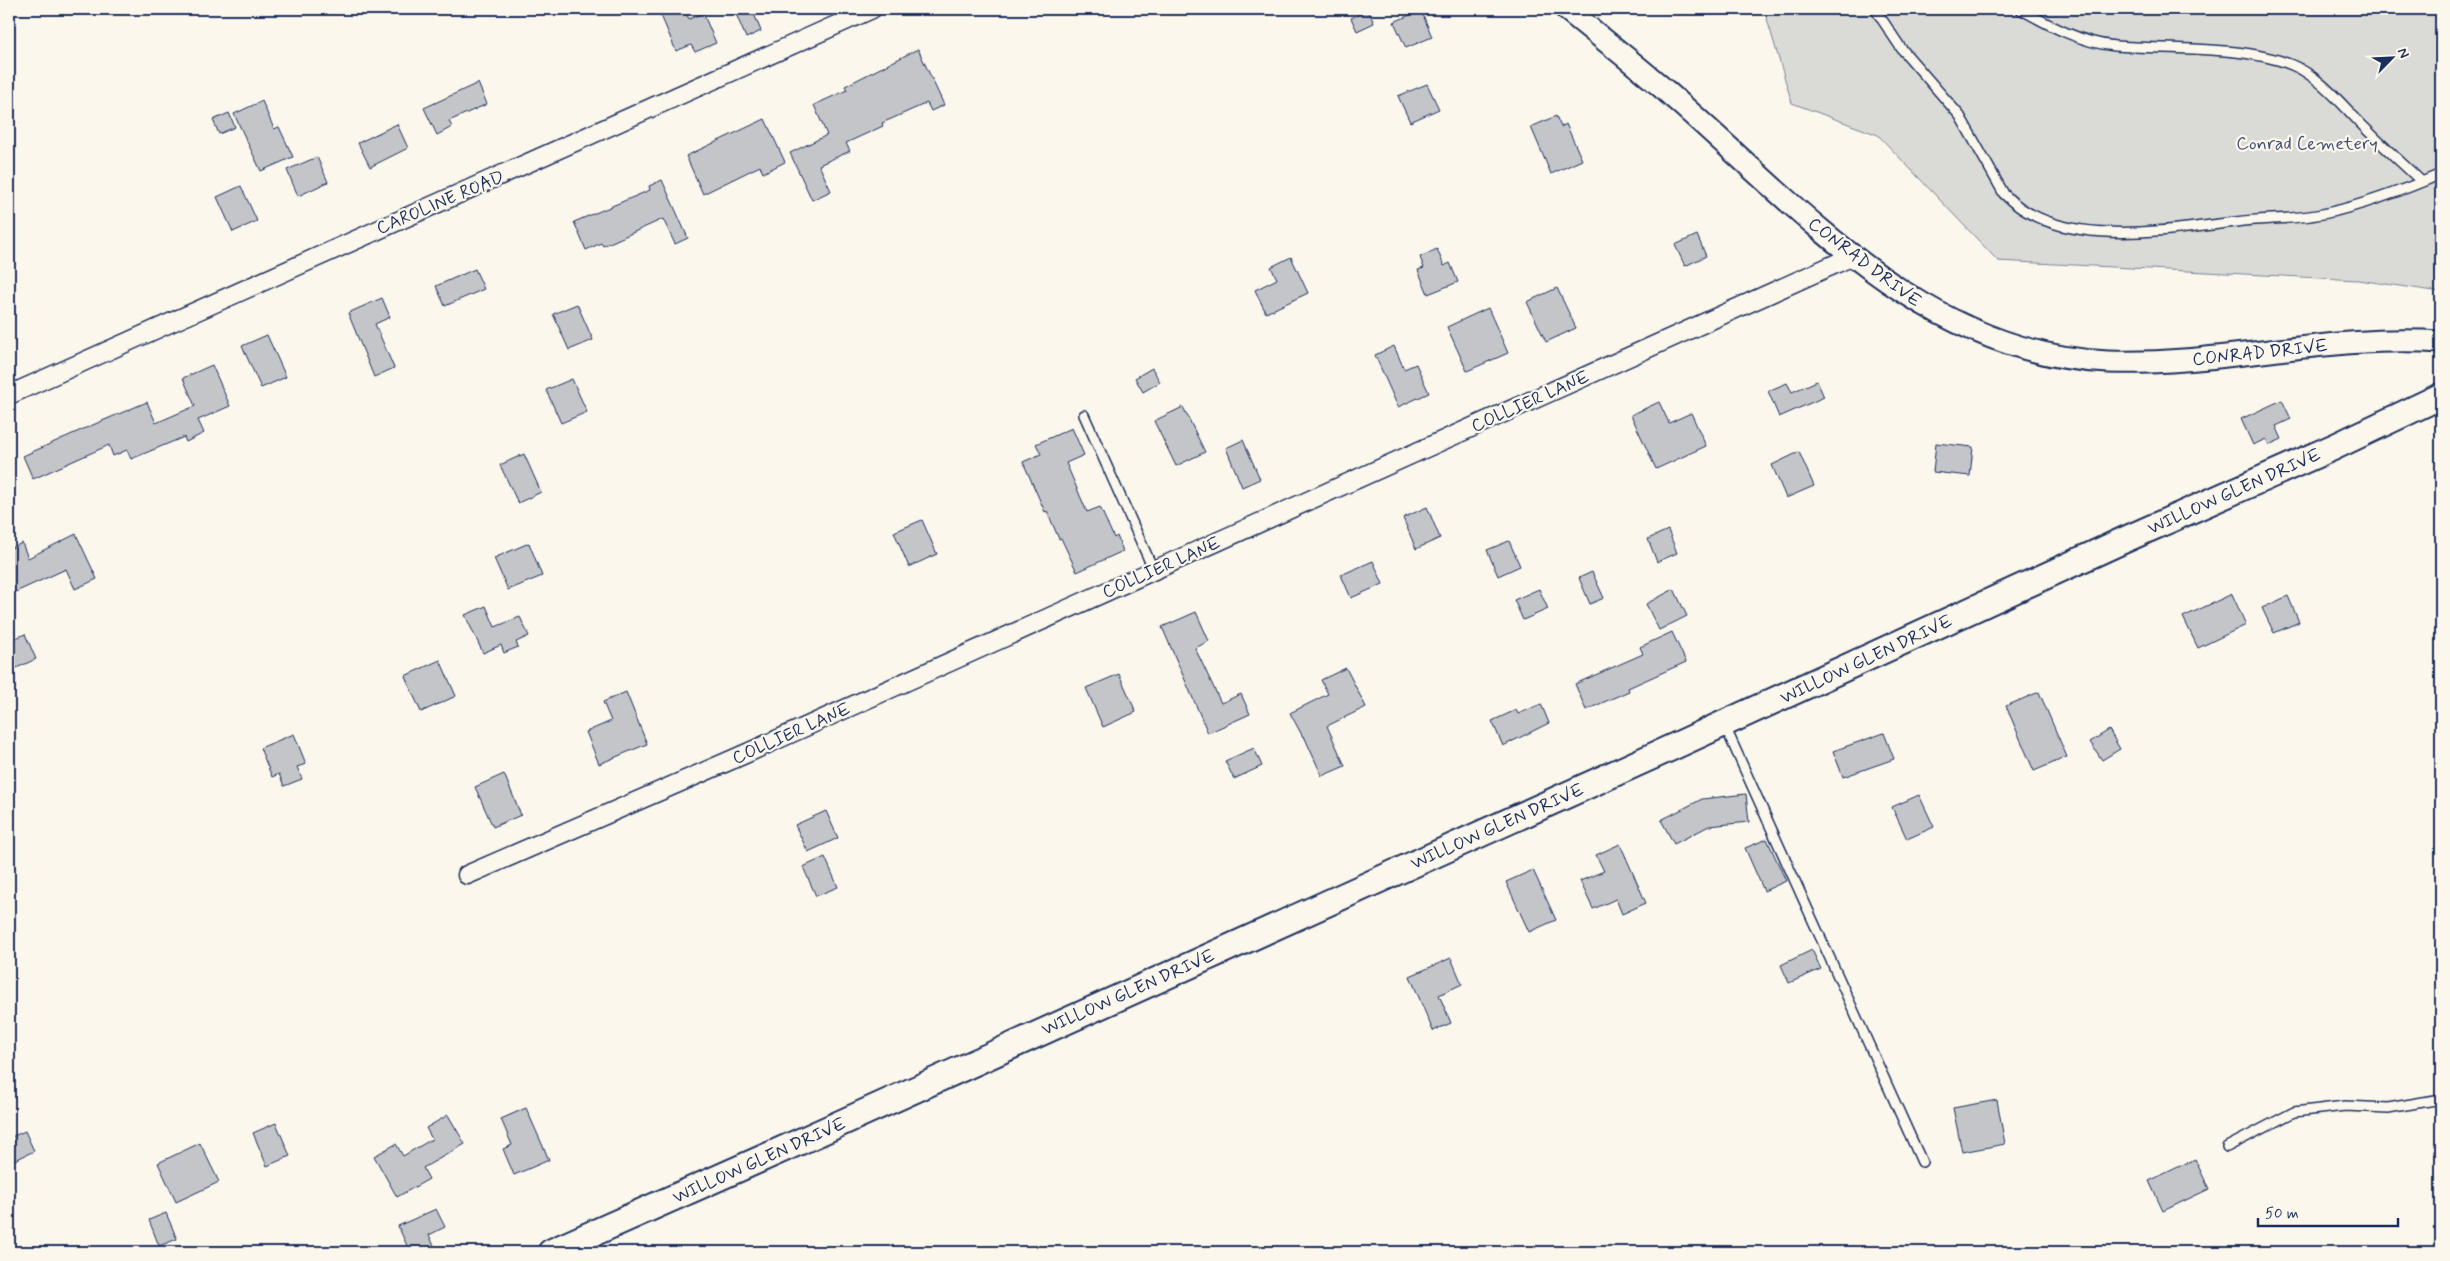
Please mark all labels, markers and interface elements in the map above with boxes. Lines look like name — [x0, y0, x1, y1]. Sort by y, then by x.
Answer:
north arrow — [2368, 32, 2418, 82]
text: N — [2393, 45, 2413, 61]
park label: Conrad Cemetery — [2236, 132, 2378, 156]
street label: CAROLINE ROAD — [373, 165, 508, 241]
street label: CONRAD DRIVE — [1803, 212, 1926, 313]
street label: CONRAD DRIVE — [2191, 334, 2329, 372]
street label: COLLIER LANE — [1468, 365, 1593, 439]
street label: WILLOW GLEN DRIVE — [2144, 443, 2325, 541]
street label: COLLIER LANE — [1099, 531, 1224, 605]
street label: WILLOW GLEN DRIVE — [1777, 609, 1956, 710]
street label: COLLIER LANE — [729, 697, 854, 771]
street label: WILLOW GLEN DRIVE — [1407, 778, 1588, 876]
street label: WILLOW GLEN DRIVE — [1038, 944, 1219, 1042]
street label: WILLOW GLEN DRIVE — [669, 1112, 850, 1210]
scale bar — [2258, 1196, 2398, 1228]
text: 50 m — [2265, 1204, 2299, 1224]

